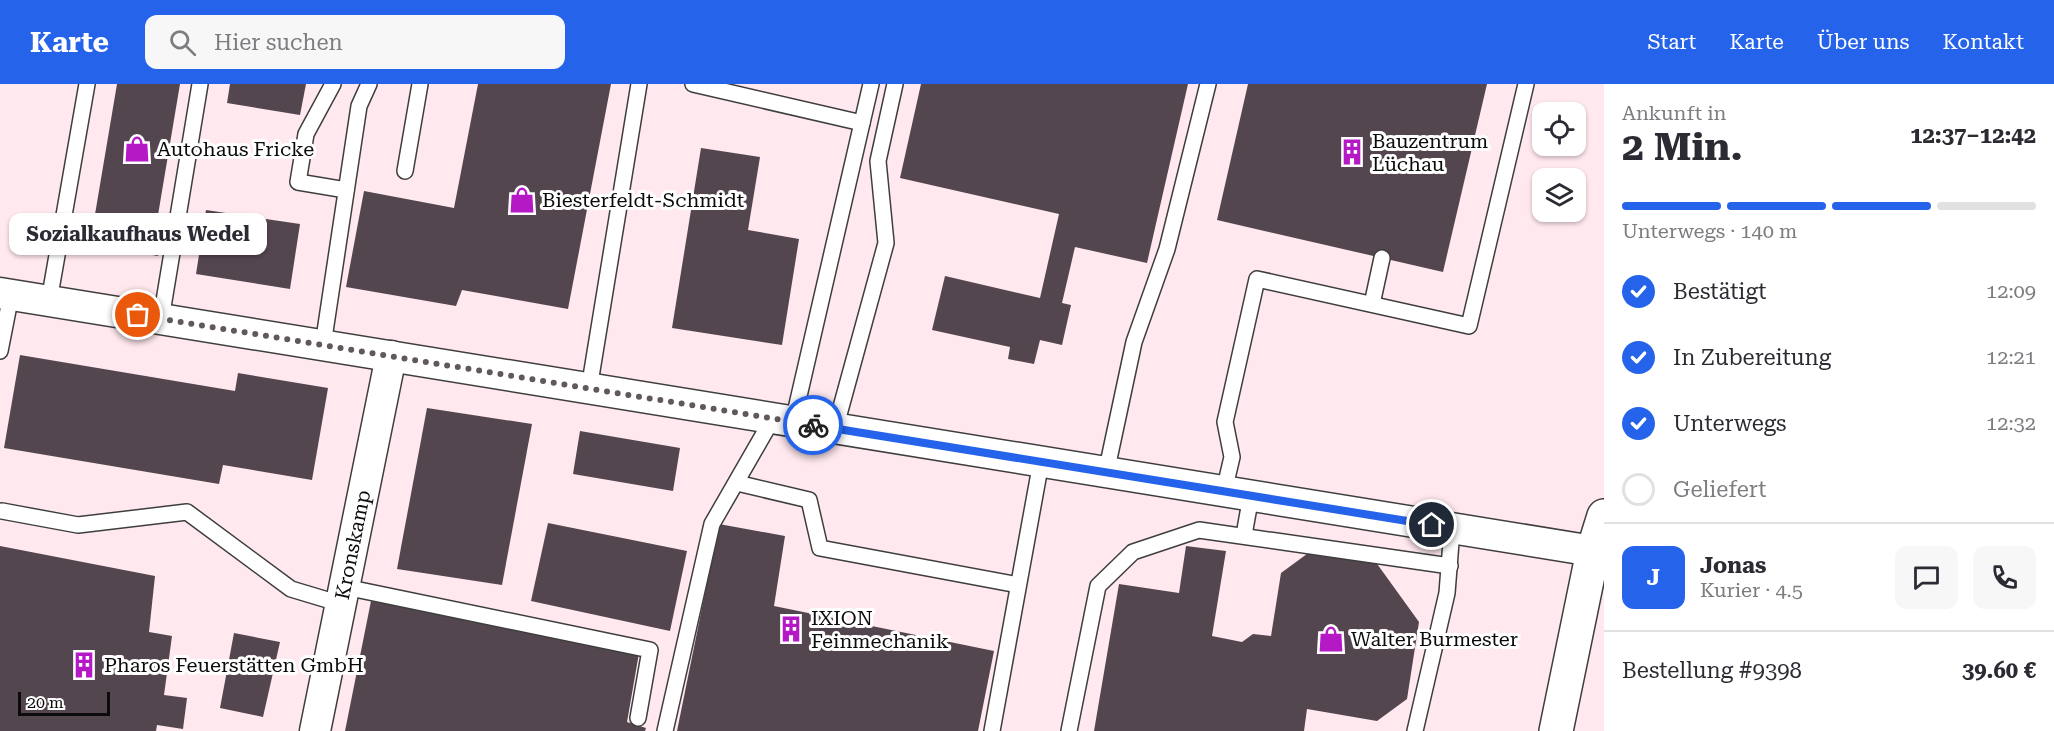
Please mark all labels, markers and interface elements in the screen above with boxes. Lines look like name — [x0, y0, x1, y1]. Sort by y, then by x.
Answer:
search box — [145, 15, 565, 69]
text: Karte — [30, 26, 109, 59]
icon: search — [166, 26, 199, 59]
text: Hier suchen — [214, 30, 343, 55]
text: Start — [1648, 30, 1696, 54]
text: Karte — [1729, 30, 1784, 54]
text: Über uns — [1817, 30, 1909, 54]
text: Kontakt — [1942, 30, 2024, 54]
text: Ankunft in — [1622, 101, 1726, 125]
map controls — [1532, 102, 1586, 222]
button: locate — [1532, 102, 1586, 156]
text: 12:37–12:42 — [1910, 123, 2036, 148]
text: 2 Min. — [1622, 124, 1743, 170]
place label: Bauzentrum Lüchau — [1372, 129, 1488, 176]
shop icon: Autohaus Fricke — [122, 134, 152, 164]
place label: Autohaus Fricke — [157, 137, 314, 161]
building icon: Bauzentrum Lüchau — [1337, 137, 1367, 167]
button: layers — [1532, 168, 1586, 222]
shop icon: Biesterfeldt-Schmidt — [507, 185, 537, 215]
place label: Biesterfeldt-Schmidt — [542, 188, 745, 212]
callout: Sozialkaufhaus Wedel — [9, 213, 267, 255]
text: Unterwegs · 140 m — [1622, 219, 1797, 243]
text: Sozialkaufhaus Wedel — [26, 222, 250, 246]
icon: check — [1622, 275, 1655, 308]
text: Bestätigt — [1673, 279, 1766, 304]
text: 12:09 — [1986, 279, 2036, 303]
pin — [112, 289, 163, 340]
icon: bag — [121, 298, 154, 331]
icon: check — [1622, 341, 1655, 374]
text: In Zubereitung — [1673, 345, 1831, 370]
text: 12:21 — [1986, 345, 2036, 369]
courier — [783, 395, 843, 455]
icon: check — [1622, 407, 1655, 440]
icon: bike — [797, 409, 830, 442]
text: Unterwegs — [1673, 411, 1787, 436]
text: 12:32 — [1986, 411, 2036, 435]
text: Geliefert — [1673, 477, 1766, 502]
street label: Kronskamp — [330, 488, 376, 602]
pin — [1406, 499, 1457, 550]
icon: home — [1415, 508, 1448, 541]
button: chat — [1895, 546, 1958, 609]
button: phone — [1973, 546, 2036, 609]
text: Jonas — [1700, 553, 1766, 578]
text: J — [1647, 565, 1660, 590]
text: Kurier · 4.5 — [1700, 578, 1803, 602]
place label: IXION Feinmechanik — [811, 606, 949, 653]
building icon: IXION Feinmechanik — [776, 614, 806, 644]
shop icon: Walter Burmester — [1316, 624, 1346, 654]
place label: Walter Burmester — [1351, 627, 1518, 651]
building icon: Pharos Feuerstätten GmbH — [69, 650, 99, 680]
place label: Pharos Feuerstätten GmbH — [104, 653, 364, 677]
text: Bestellung #9398 — [1622, 658, 1802, 683]
text: 39.60 € — [1962, 658, 2036, 683]
scale bar — [18, 689, 110, 716]
text: 20 m — [27, 693, 64, 712]

